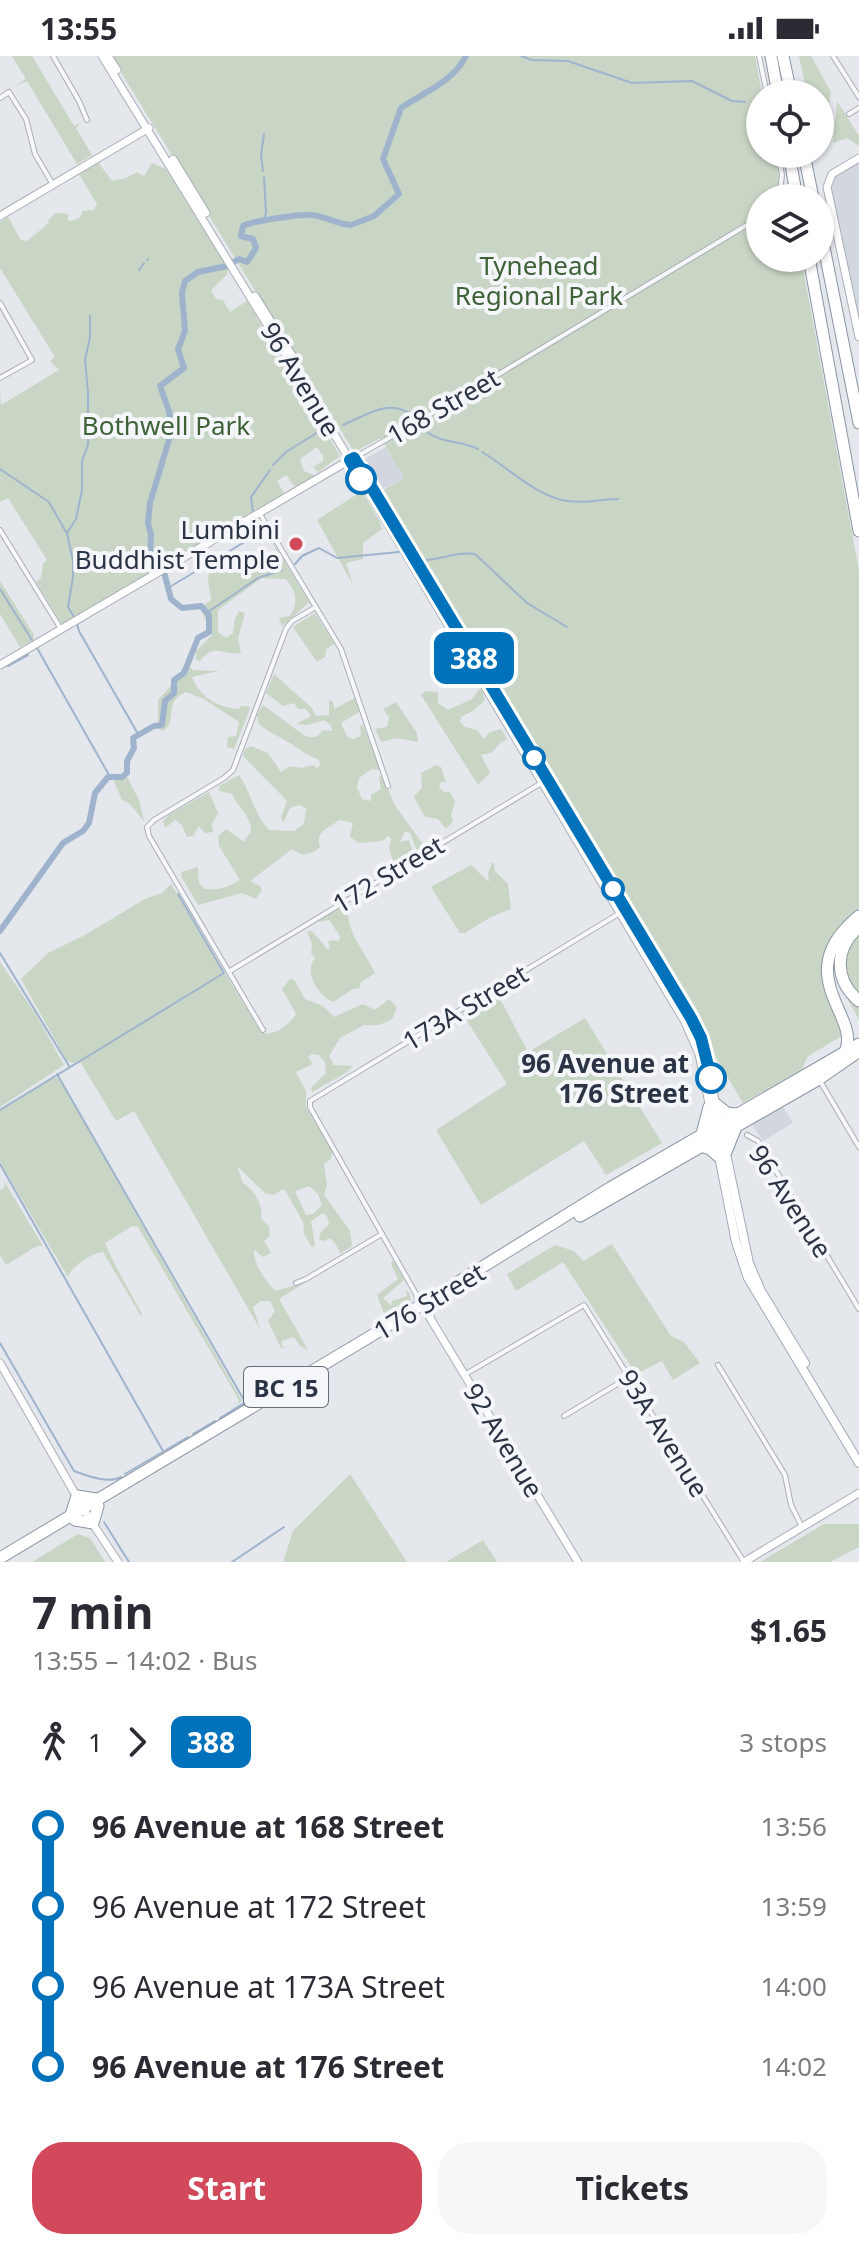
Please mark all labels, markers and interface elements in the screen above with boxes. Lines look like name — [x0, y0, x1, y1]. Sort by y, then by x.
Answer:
text: 13:55 — [40, 8, 117, 49]
map controls — [746, 80, 834, 272]
button: locate — [746, 80, 834, 168]
button: layers — [746, 184, 834, 272]
park label: Tynehead Regional Park — [455, 247, 623, 313]
street label: 96 Avenue — [253, 315, 349, 443]
street label: 168 Street — [380, 359, 506, 453]
park label: Bothwell Park — [82, 407, 250, 443]
unlabelled marker — [346, 464, 376, 494]
place label: Lumbini Buddhist Temple — [75, 511, 280, 577]
marker: Lumbini Buddhist Temple — [287, 535, 305, 553]
line badge: 388 — [428, 632, 520, 684]
text: 388 — [450, 639, 498, 677]
unlabelled marker — [523, 747, 545, 769]
street label: 172 Street — [326, 827, 450, 921]
unlabelled marker — [602, 878, 624, 900]
street label: 173A Street — [395, 955, 535, 1059]
place label: 96 Avenue at 176 Street — [521, 1045, 689, 1111]
marker: 96 Avenue at 176 Street — [696, 1063, 726, 1093]
street label: 96 Avenue — [741, 1138, 841, 1264]
street label: 176 Street — [367, 1254, 491, 1348]
street label: 93A Avenue — [610, 1362, 718, 1504]
road number: BC 15 — [244, 1367, 328, 1407]
street label: 92 Avenue — [456, 1376, 552, 1504]
text: 7 min — [32, 1582, 153, 1642]
text: $1.65 — [750, 1610, 827, 1651]
text: 13:55 – 14:02 · Bus — [32, 1642, 257, 1678]
icon: walk — [32, 1720, 76, 1764]
icon: forward — [115, 1720, 159, 1764]
text: 388 — [187, 1723, 235, 1761]
text: 1 — [88, 1724, 103, 1760]
text: 3 stops — [739, 1724, 827, 1760]
text: 96 Avenue at 168 Street — [92, 1806, 444, 1847]
text: 13:56 — [761, 1808, 827, 1844]
text: 96 Avenue at 172 Street — [92, 1886, 426, 1927]
text: 13:59 — [761, 1888, 827, 1924]
text: 96 Avenue at 173A Street — [92, 1966, 445, 2007]
text: 14:00 — [761, 1968, 827, 2004]
text: 96 Avenue at 176 Street — [92, 2046, 444, 2087]
text: 14:02 — [761, 2048, 827, 2084]
button: Start — [32, 2142, 422, 2234]
button: Tickets — [438, 2142, 827, 2234]

